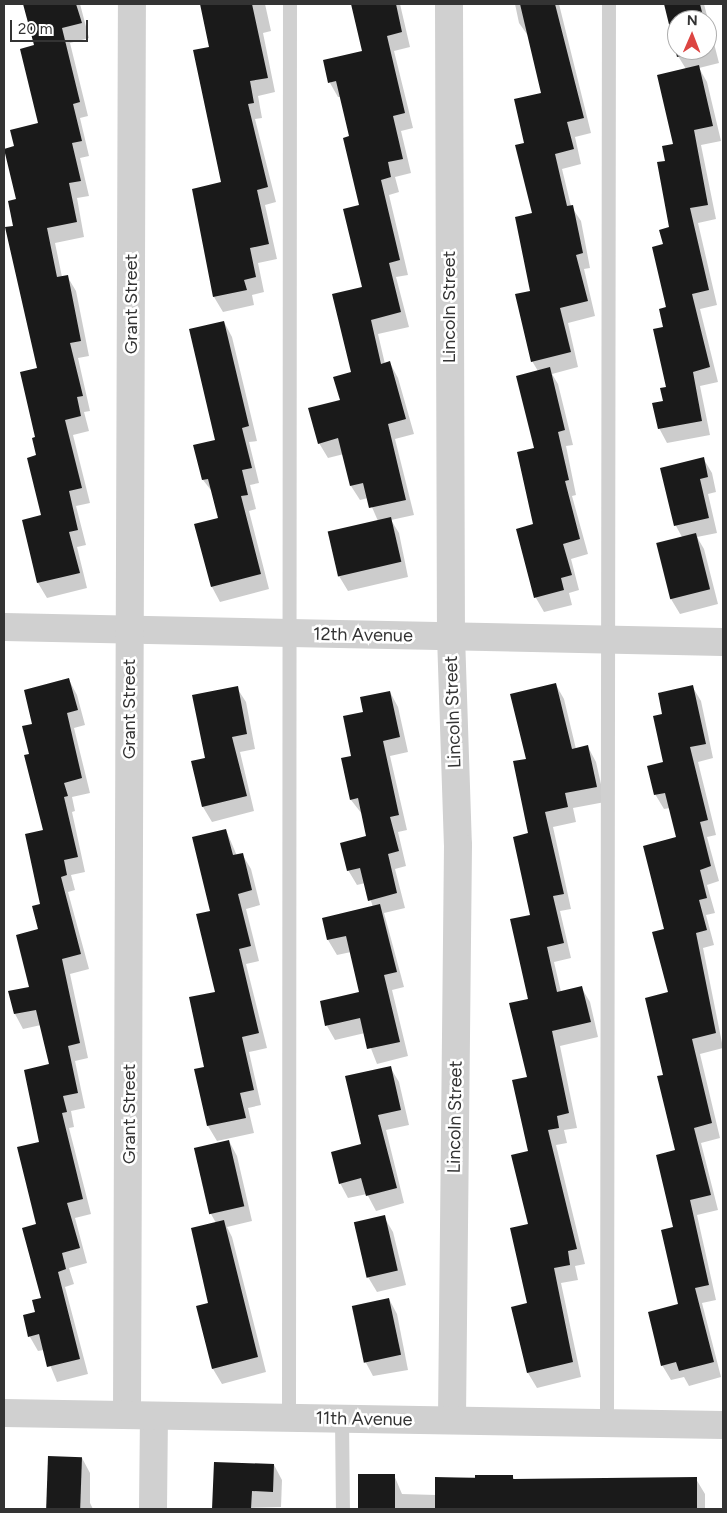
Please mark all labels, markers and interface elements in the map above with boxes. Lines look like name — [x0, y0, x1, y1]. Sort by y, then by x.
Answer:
scale bar — [12, 10, 90, 42]
north arrow — [667, 10, 717, 60]
text: N — [687, 12, 698, 29]
text: 20 m — [18, 20, 52, 38]
street label: Lincoln Street — [438, 251, 460, 363]
street label: Grant Street — [120, 254, 142, 354]
street label: 12th Avenue — [313, 623, 413, 647]
street label: Lincoln Street — [440, 655, 466, 769]
street label: Grant Street — [118, 659, 140, 759]
street label: Lincoln Street — [443, 1061, 467, 1173]
street label: Grant Street — [118, 1064, 140, 1164]
street label: 11th Avenue — [315, 1407, 413, 1431]

